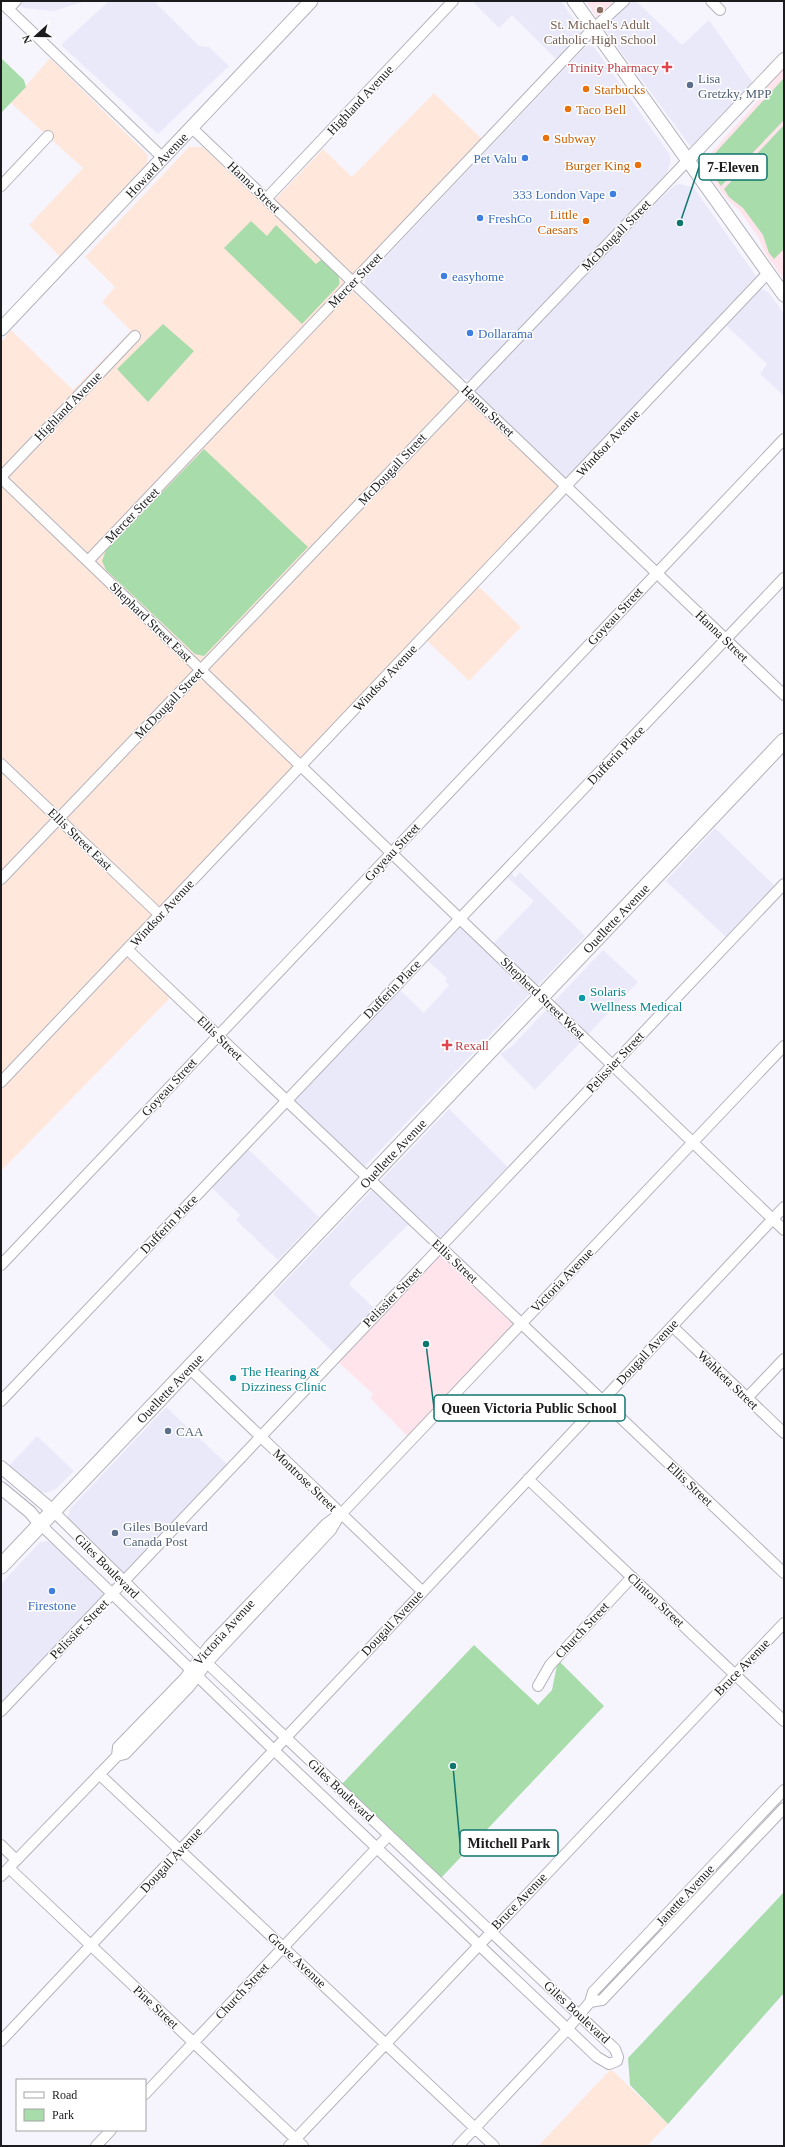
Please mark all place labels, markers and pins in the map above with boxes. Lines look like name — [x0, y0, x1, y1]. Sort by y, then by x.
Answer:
marker: St. Michael's Adult Catholic High School — [595, 5, 605, 15]
place label: St. Michael's Adult Catholic High School — [544, 17, 657, 47]
place label: Trinity Pharmacy — [568, 60, 659, 75]
marker: Trinity Pharmacy — [662, 62, 672, 72]
place label: Lisa Gretzky, MPP — [698, 71, 772, 101]
marker: Lisa Gretzky, MPP — [685, 80, 695, 90]
place label: Starbucks — [594, 82, 645, 97]
marker: Starbucks — [581, 84, 591, 94]
place label: Taco Bell — [576, 102, 626, 117]
marker: Taco Bell — [563, 104, 573, 114]
place label: Subway — [554, 131, 596, 146]
marker: Subway — [541, 133, 551, 143]
place label: Pet Valu — [474, 151, 517, 166]
marker: Pet Valu — [520, 153, 530, 163]
callout: 7-Eleven — [699, 154, 767, 180]
place label: Burger King — [565, 158, 630, 173]
marker: Burger King — [633, 160, 643, 170]
place label: 333 London Vape — [513, 187, 605, 202]
marker: 333 London Vape — [608, 189, 618, 199]
place label: Little Caesars — [538, 207, 578, 237]
place label: FreshCo — [488, 211, 532, 226]
marker: FreshCo — [475, 213, 485, 223]
marker: Little Caesars — [581, 216, 591, 226]
place label: easyhome — [452, 269, 504, 284]
marker: easyhome — [439, 271, 449, 281]
place label: Dollarama — [478, 326, 533, 341]
marker: Dollarama — [465, 328, 475, 338]
place label: Solaris Wellness Medical — [590, 984, 683, 1014]
marker: Solaris Wellness Medical — [577, 993, 587, 1003]
place label: Rexall — [455, 1038, 489, 1053]
marker: Rexall — [442, 1040, 452, 1050]
place label: The Hearing & Dizziness Clinic — [241, 1364, 327, 1394]
marker: The Hearing & Dizziness Clinic — [228, 1373, 238, 1383]
callout: Queen Victoria Public School — [434, 1395, 625, 1421]
place label: CAA — [176, 1424, 204, 1439]
marker: CAA — [163, 1426, 173, 1436]
place label: Giles Boulevard Canada Post — [123, 1519, 208, 1549]
marker: Giles Boulevard Canada Post — [110, 1528, 120, 1538]
marker: Firestone — [47, 1586, 57, 1596]
place label: Firestone — [28, 1598, 76, 1613]
callout: Mitchell Park — [460, 1830, 558, 1856]

